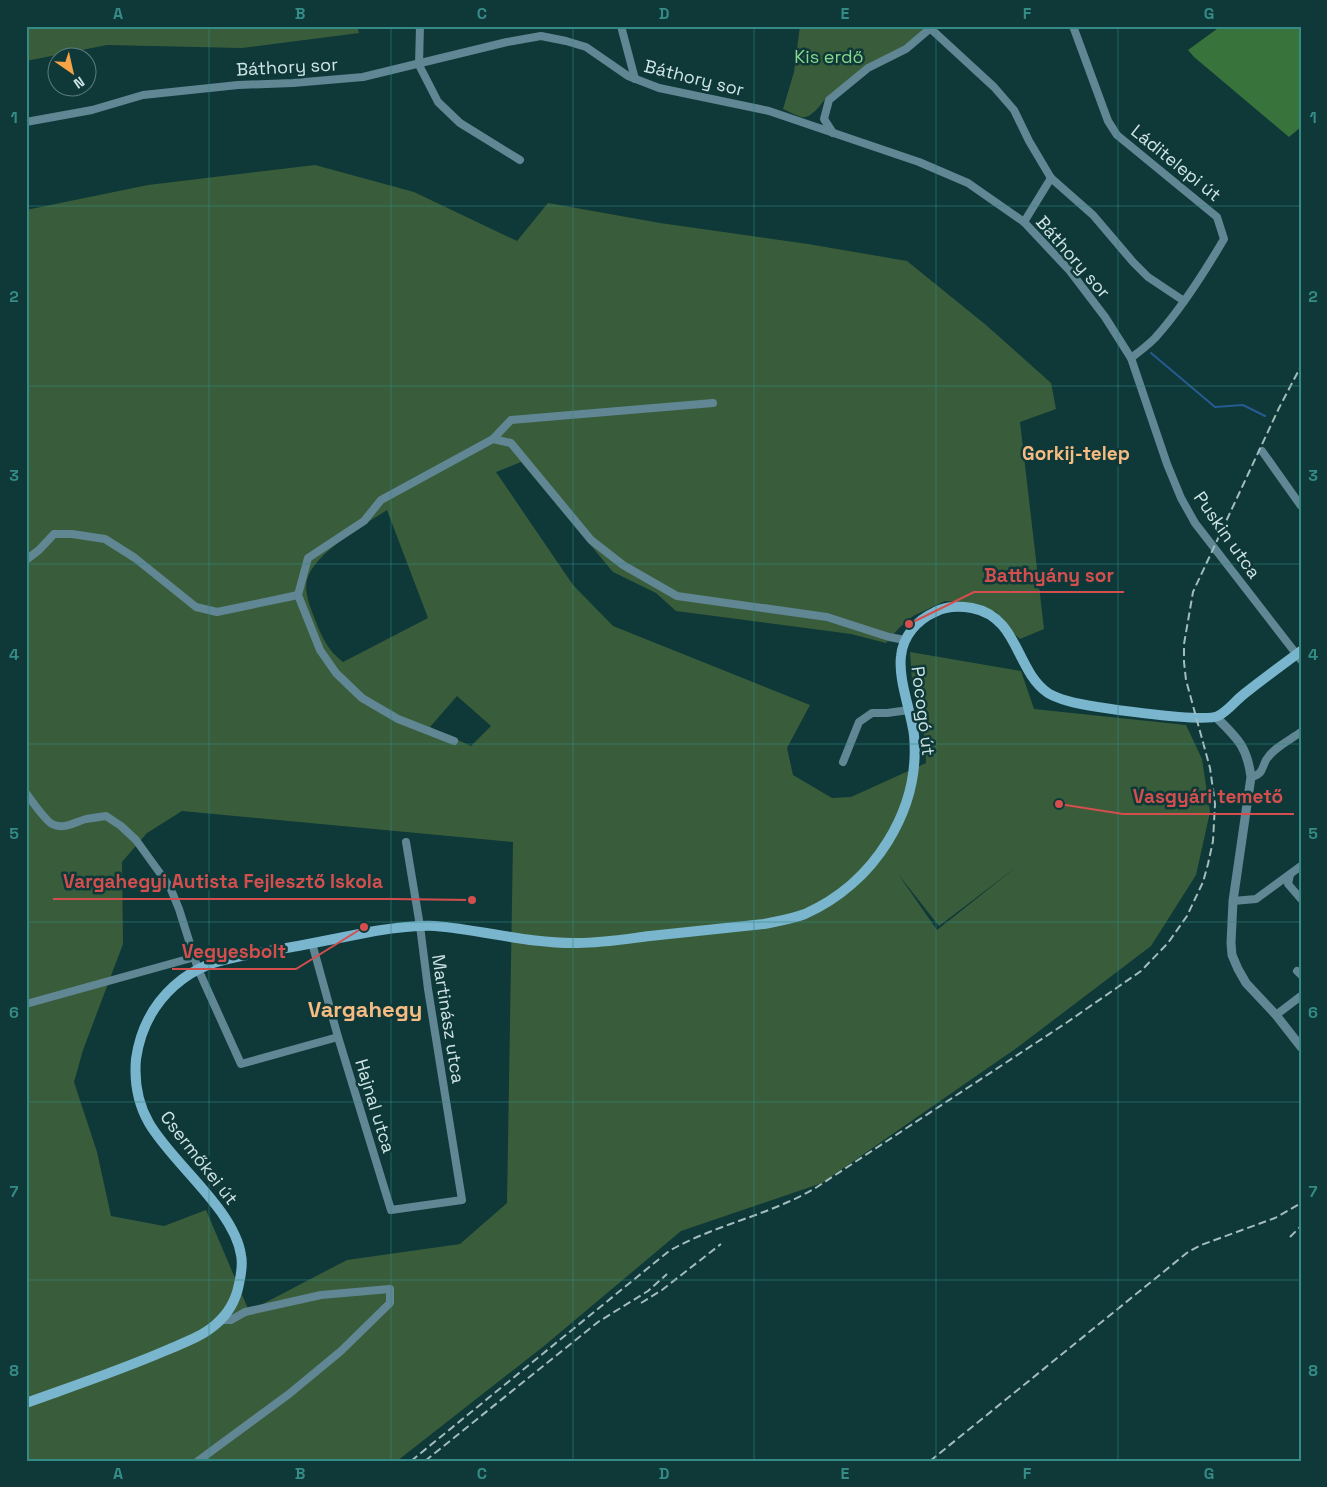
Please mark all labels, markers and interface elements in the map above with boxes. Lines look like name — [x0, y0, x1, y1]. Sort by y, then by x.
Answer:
text: A — [113, 3, 123, 24]
text: B — [295, 3, 305, 24]
text: C — [477, 3, 487, 24]
text: D — [659, 3, 669, 24]
text: E — [841, 3, 850, 24]
text: F — [1023, 3, 1032, 24]
text: G — [1204, 3, 1214, 24]
park label: Kis erdő — [794, 45, 864, 68]
north arrow — [48, 48, 98, 98]
street label: Báthory sor — [235, 52, 339, 81]
street label: Báthory sor — [642, 54, 747, 101]
text: N — [70, 73, 88, 93]
text: 1 — [10, 107, 18, 128]
text: 1 — [1309, 107, 1317, 128]
street label: Láditelepi út — [1127, 119, 1226, 206]
street label: Báthory sor — [1031, 211, 1116, 303]
text: 2 — [9, 286, 19, 307]
text: 2 — [1308, 286, 1318, 307]
district label: Gorkij-telep — [1022, 441, 1130, 466]
text: 3 — [9, 465, 19, 486]
text: 3 — [1308, 465, 1318, 486]
street label: Puskin utca — [1189, 487, 1266, 583]
callout: Batthyány sor — [974, 558, 1124, 592]
text: Batthyány sor — [984, 563, 1114, 588]
text: 4 — [9, 644, 19, 665]
text: 4 — [1308, 644, 1318, 665]
street label: Pocogó út — [907, 665, 940, 757]
callout: Vasgyári temető — [1123, 780, 1294, 814]
text: Vasgyári temető — [1133, 784, 1283, 809]
text: 5 — [9, 823, 19, 844]
text: 5 — [1308, 823, 1318, 844]
callout: Vargahegyi Autista Fejlesztő Iskola — [53, 865, 393, 899]
text: Vargahegyi Autista Fejlesztő Iskola — [63, 869, 383, 894]
callout: Vegyesbolt — [172, 935, 296, 969]
text: Vegyesbolt — [182, 939, 286, 964]
street label: Martinász utca — [427, 953, 470, 1085]
district label: Vargahegy — [308, 995, 422, 1023]
text: 6 — [9, 1002, 19, 1023]
text: 6 — [1308, 1002, 1318, 1023]
street label: Hajnal utca — [350, 1056, 401, 1156]
street label: Csermőkei út — [155, 1106, 243, 1209]
text: 7 — [10, 1181, 19, 1202]
text: 7 — [1309, 1181, 1318, 1202]
text: 8 — [9, 1360, 19, 1381]
text: 8 — [1308, 1360, 1318, 1381]
text: A — [113, 1463, 123, 1484]
text: B — [295, 1463, 305, 1484]
text: C — [477, 1463, 487, 1484]
text: D — [659, 1463, 669, 1484]
text: E — [841, 1463, 850, 1484]
text: F — [1023, 1463, 1032, 1484]
text: G — [1204, 1463, 1214, 1484]

